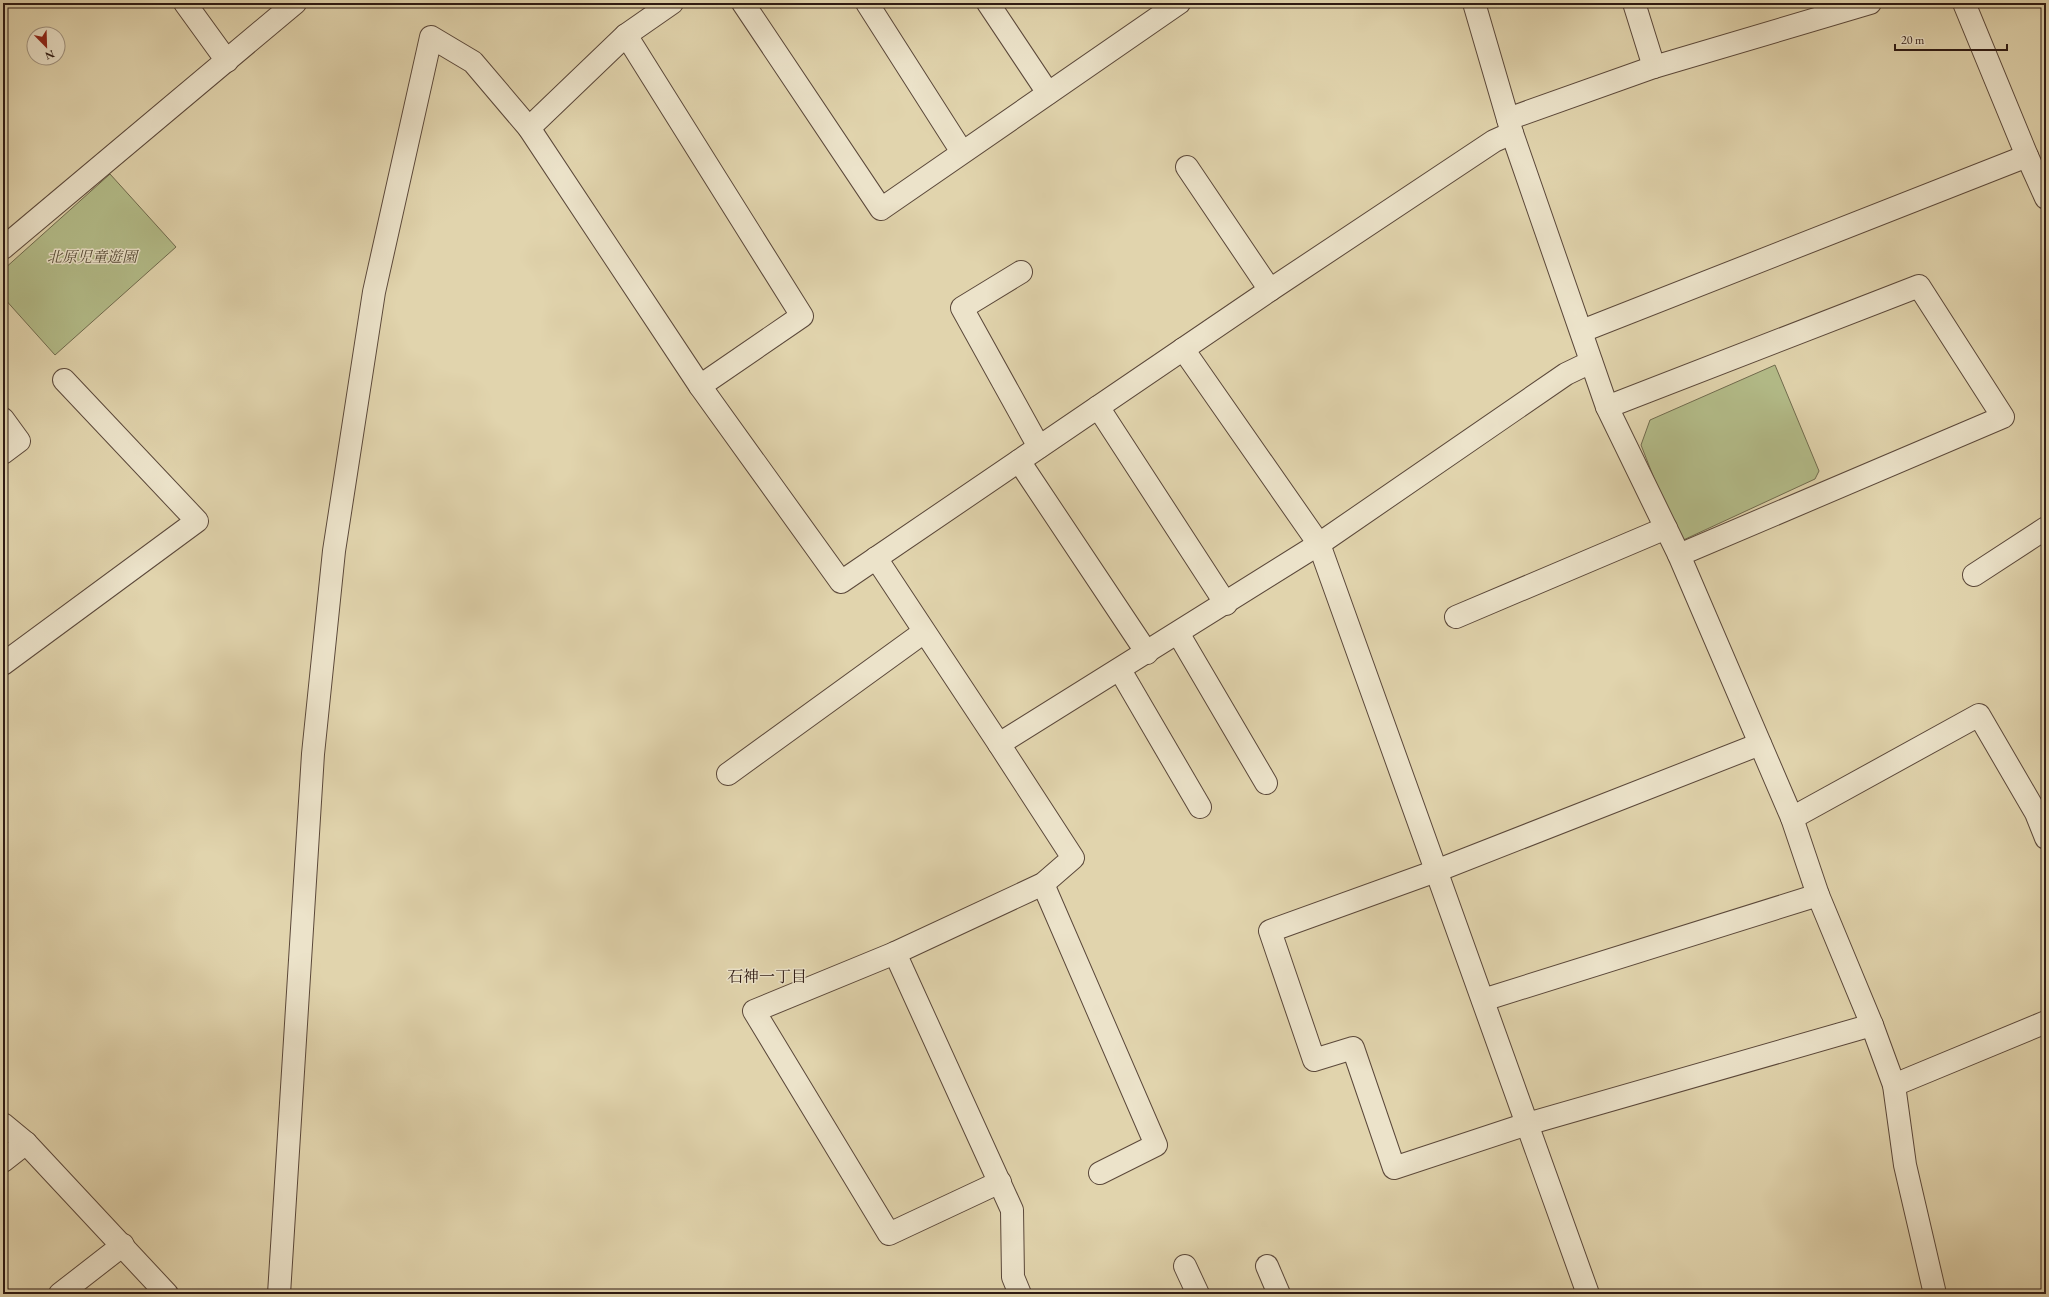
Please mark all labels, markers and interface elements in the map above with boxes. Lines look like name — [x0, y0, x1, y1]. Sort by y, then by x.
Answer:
north arrow — [26, 26, 66, 66]
scale bar — [1895, 26, 2007, 52]
text: 20 m — [1901, 32, 1925, 48]
text: N — [43, 47, 57, 63]
park label: 北原児童遊園 — [47, 247, 140, 266]
district label: 石神一丁目 — [727, 966, 807, 987]

